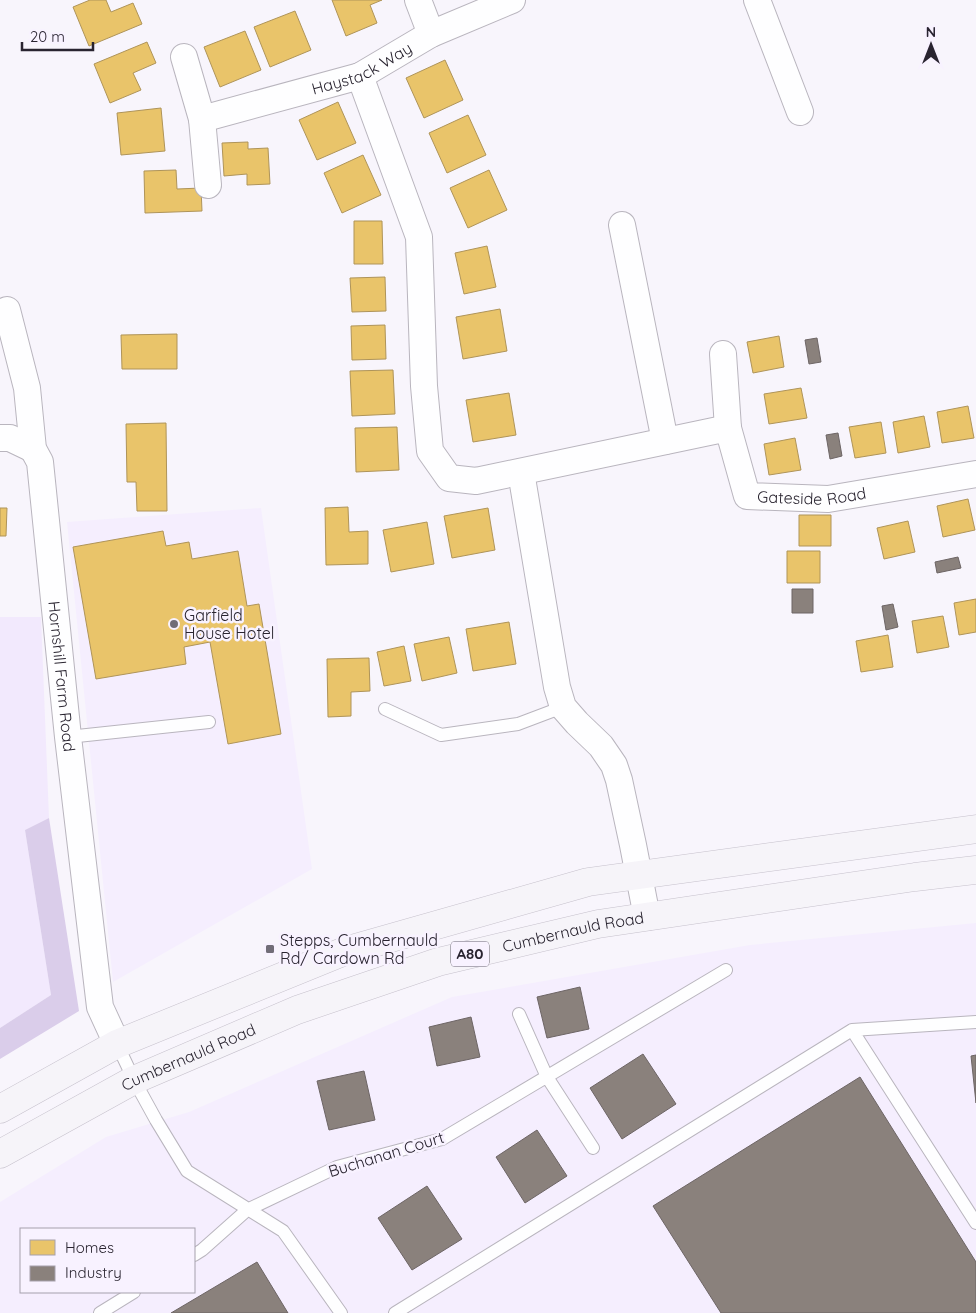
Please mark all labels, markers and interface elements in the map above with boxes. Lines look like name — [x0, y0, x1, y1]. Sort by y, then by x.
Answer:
scale bar — [22, 20, 94, 52]
north arrow — [906, 20, 956, 70]
text: N — [926, 23, 936, 41]
text: 20 m — [30, 27, 65, 46]
street label: Haystack Way — [309, 38, 415, 99]
street label: Gateside Road — [757, 483, 868, 509]
street label: Hornshill Farm Road — [44, 600, 80, 753]
place label: Garfield House Hotel — [184, 605, 274, 643]
marker: Garfield House Hotel — [168, 618, 180, 630]
street label: Cumbernauld Road — [500, 907, 645, 956]
place label: Stepps, Cumbernauld Rd/ Cardown Rd — [280, 930, 438, 968]
road number: A80 — [451, 942, 489, 966]
marker: Stepps, Cumbernauld Rd/ Cardown Rd — [264, 943, 276, 955]
street label: Cumbernauld Road — [118, 1019, 258, 1095]
street label: Buchanan Court — [326, 1127, 446, 1181]
legend — [20, 1228, 195, 1293]
text: Homes — [65, 1238, 114, 1257]
text: Industry — [65, 1263, 122, 1282]

